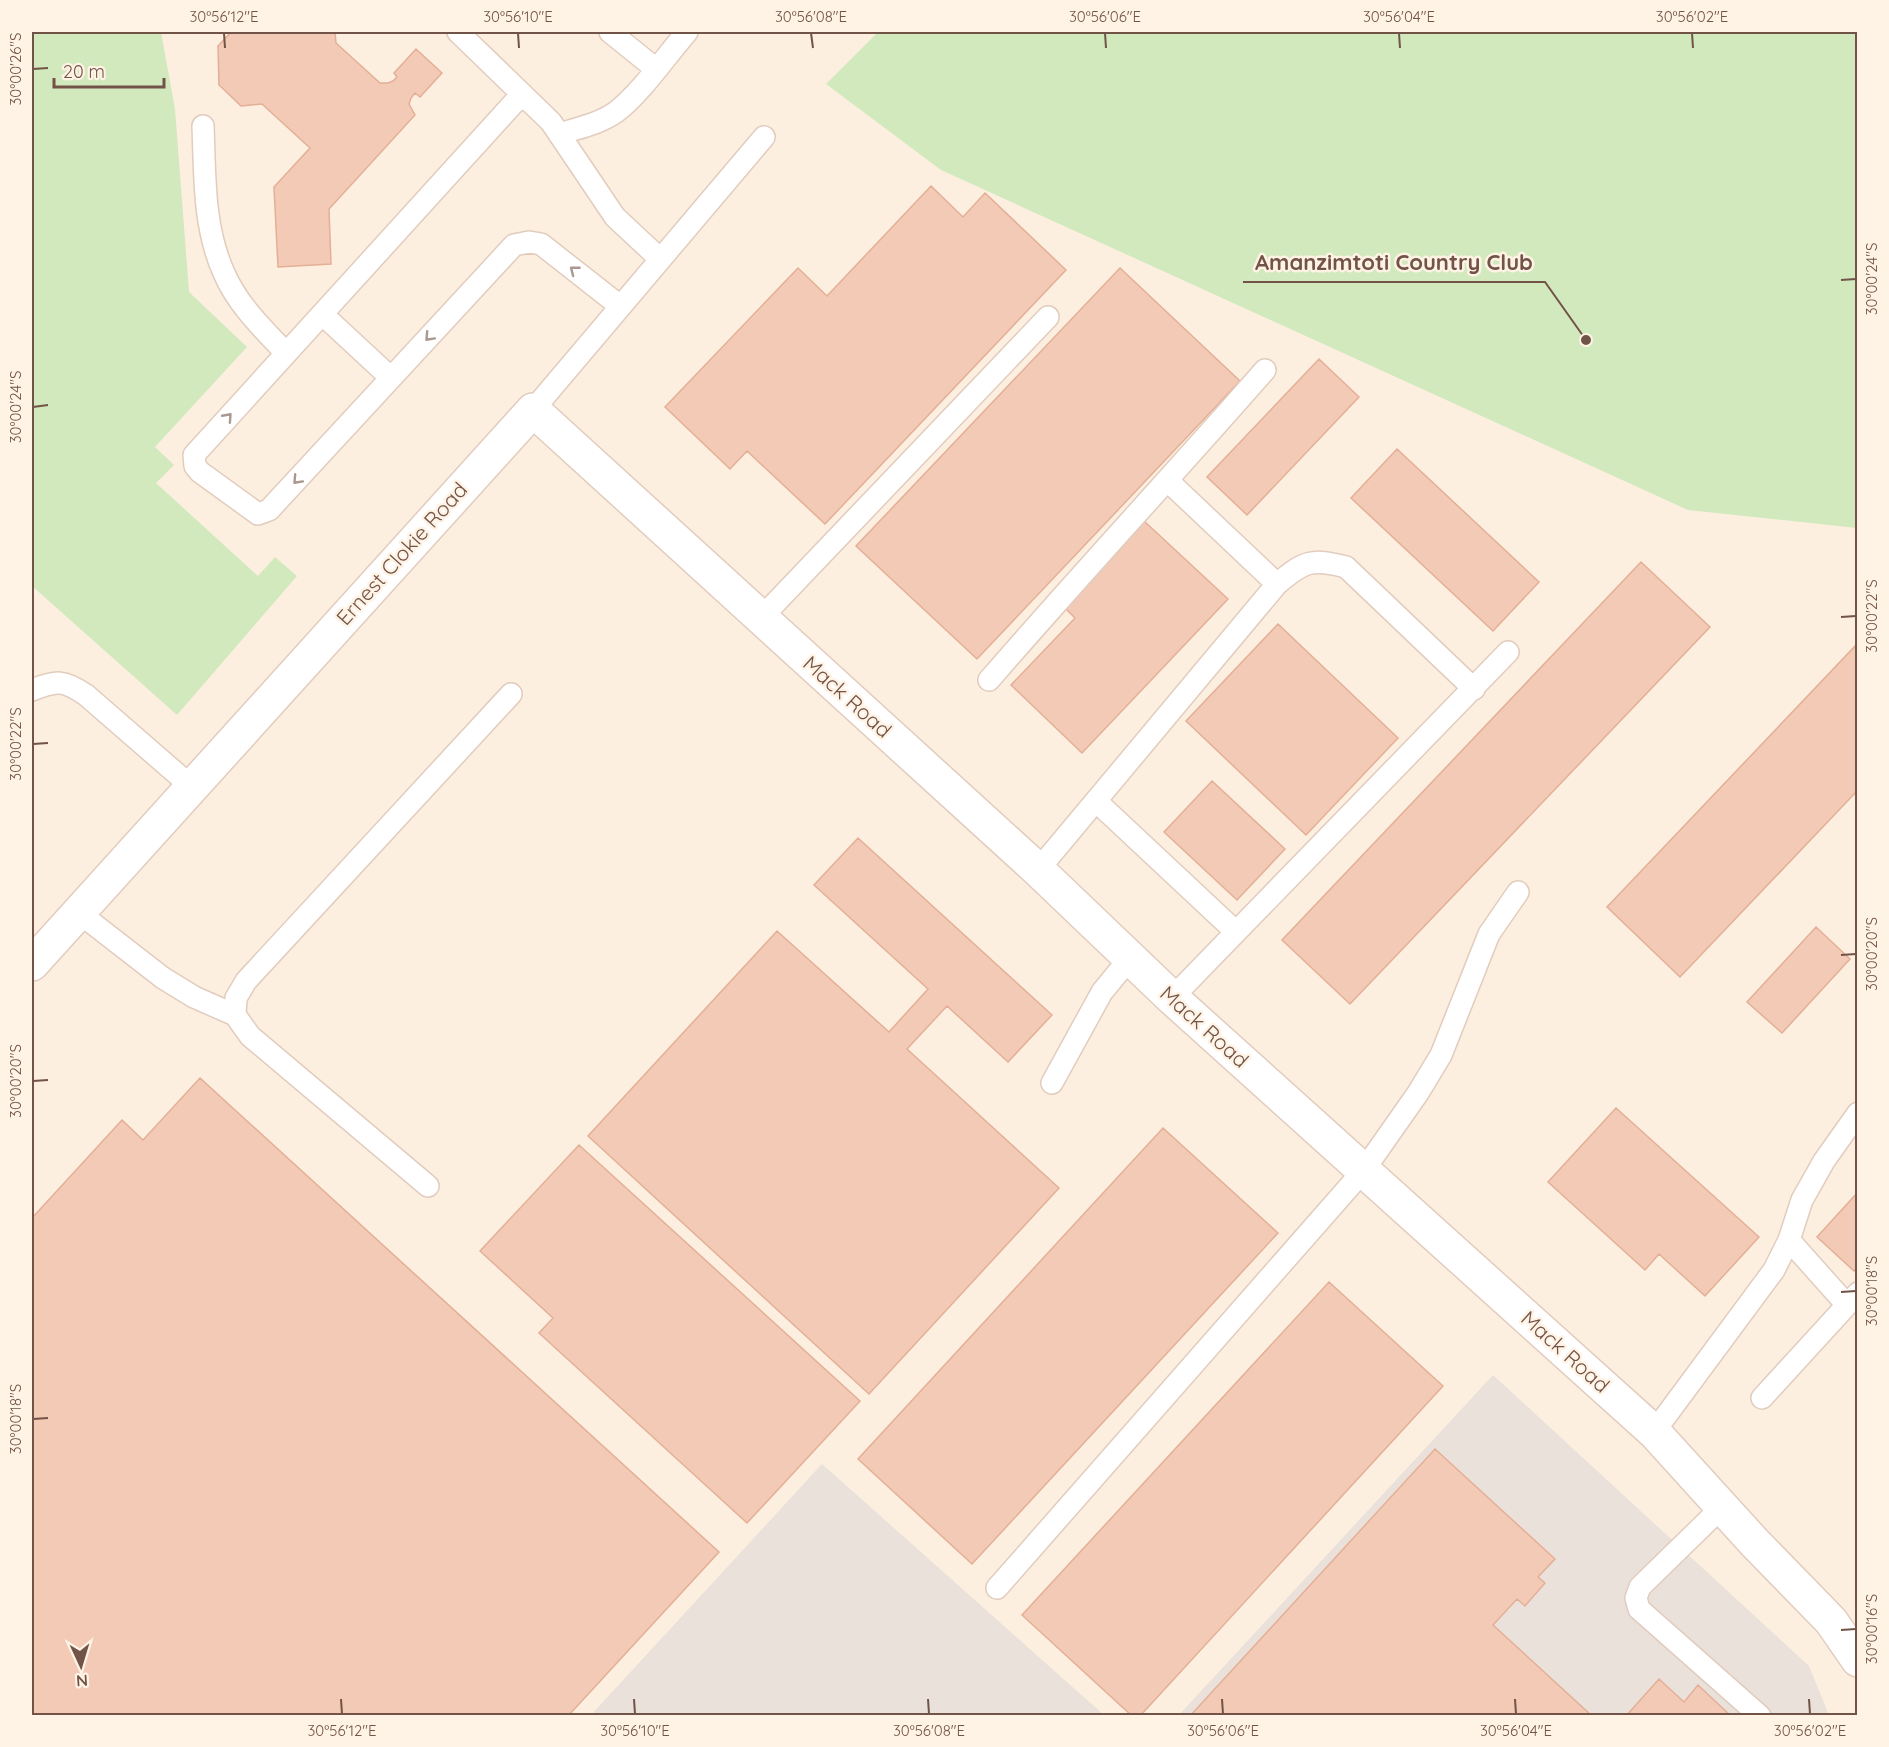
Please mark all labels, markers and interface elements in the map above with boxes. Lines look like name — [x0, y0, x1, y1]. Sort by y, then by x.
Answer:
text: 30°56'12"E — [189, 7, 259, 26]
text: 30°56'10"E — [483, 7, 553, 26]
text: 30°56'08"E — [775, 7, 847, 26]
text: 30°56'06"E — [1069, 7, 1141, 26]
text: 30°56'04"E — [1363, 7, 1435, 26]
text: 30°56'02"E — [1656, 7, 1728, 26]
text: 30°00'26"S — [6, 32, 25, 106]
scale bar — [54, 51, 164, 89]
text: 20 m — [63, 60, 105, 83]
callout: Amanzimtoti Country Club — [1243, 242, 1545, 282]
text: 30°00'24"S — [1862, 243, 1881, 315]
text: Amanzimtoti Country Club — [1255, 248, 1533, 276]
one-way arrow — [570, 267, 581, 278]
one-way arrow — [425, 330, 436, 340]
text: 30°00'24"S — [6, 371, 25, 443]
one-way arrow — [221, 413, 232, 424]
one-way arrow — [293, 473, 304, 484]
street label: Ernest Clokie Road — [330, 477, 472, 630]
text: 30°00'22"S — [1862, 579, 1881, 653]
street label: Mack Road — [798, 650, 897, 743]
text: 30°00'22"S — [6, 707, 25, 781]
text: 30°00'20"S — [1862, 917, 1881, 991]
street label: Mack Road — [1155, 980, 1254, 1073]
text: 30°00'20"S — [6, 1044, 25, 1118]
text: 30°00'18"S — [1862, 1256, 1881, 1326]
street label: Mack Road — [1516, 1305, 1615, 1398]
text: 30°00'18"S — [6, 1384, 25, 1454]
text: 30°00'16"S — [1862, 1594, 1881, 1664]
north arrow — [51, 1636, 111, 1696]
text: N — [75, 1671, 89, 1691]
text: 30°56'12"E — [307, 1721, 377, 1740]
text: 30°56'10"E — [600, 1721, 670, 1740]
text: 30°56'08"E — [893, 1721, 965, 1740]
text: 30°56'06"E — [1187, 1721, 1259, 1740]
text: 30°56'04"E — [1480, 1721, 1552, 1740]
text: 30°56'02"E — [1774, 1721, 1846, 1740]

